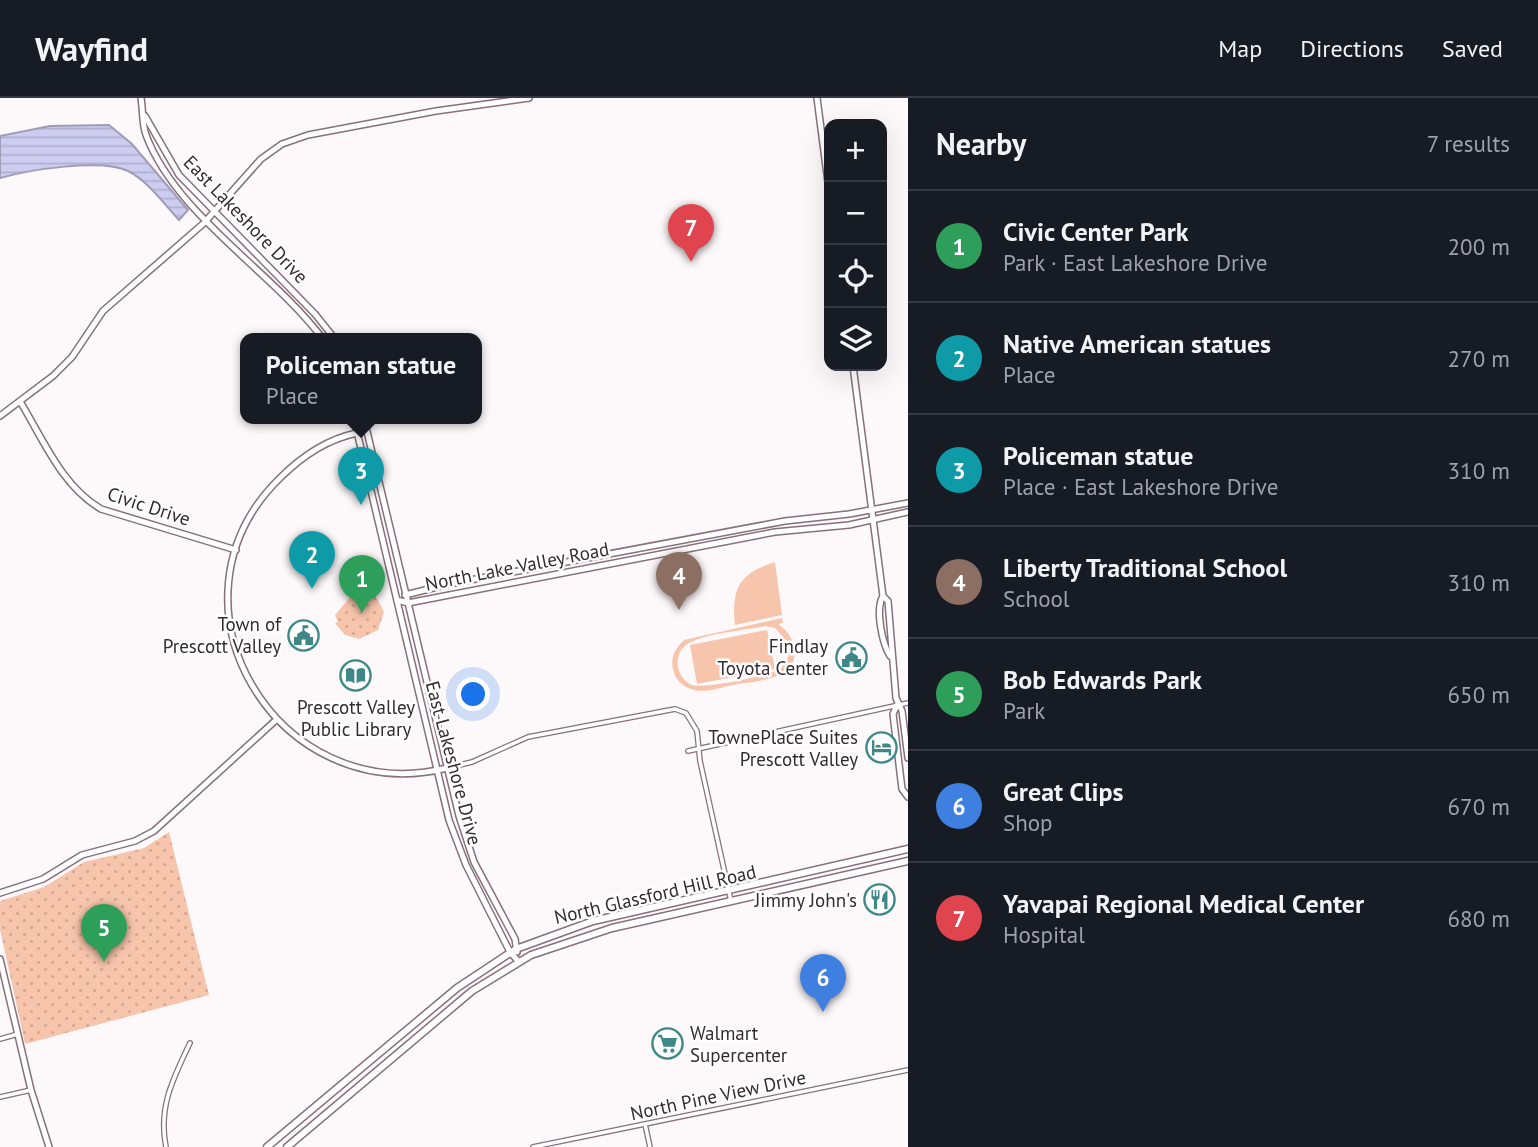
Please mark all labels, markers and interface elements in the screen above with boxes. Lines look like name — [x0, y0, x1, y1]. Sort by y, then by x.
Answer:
text: Wayfind — [35, 27, 148, 70]
text: Map — [1218, 33, 1262, 64]
text: Directions — [1300, 33, 1404, 64]
text: Saved — [1442, 33, 1503, 64]
map controls — [824, 119, 887, 371]
button: + — [824, 119, 887, 182]
text: Nearby — [936, 124, 1026, 163]
text: 7 results — [1427, 129, 1510, 158]
street label: East Lakeshore Drive — [179, 150, 313, 288]
button: − — [824, 182, 887, 245]
pin: 7 — [668, 204, 714, 262]
text: Civic Center Park — [1003, 215, 1189, 248]
text: 1 — [952, 232, 966, 261]
text: 200 m — [1448, 232, 1510, 261]
button: locate — [824, 245, 887, 308]
text: Park · East Lakeshore Drive — [1003, 248, 1267, 277]
button: layers — [824, 308, 887, 371]
text: Native American statues — [1003, 327, 1271, 360]
popup — [240, 333, 482, 424]
text: 2 — [952, 344, 966, 373]
text: 270 m — [1448, 344, 1510, 373]
text: Policeman statue — [266, 348, 456, 381]
text: Place — [1003, 360, 1056, 389]
text: Place — [266, 381, 318, 410]
text: Policeman statue — [1003, 439, 1193, 472]
pin: 3 — [338, 447, 384, 505]
text: 3 — [952, 456, 966, 485]
text: 310 m — [1448, 456, 1510, 485]
text: Place · East Lakeshore Drive — [1003, 472, 1278, 501]
street label: Civic Drive — [104, 481, 194, 531]
pin: 2 — [289, 531, 335, 589]
street label: North Lake Valley Road — [423, 536, 611, 596]
text: Liberty Traditional School — [1003, 551, 1287, 584]
pin: 4 — [656, 552, 702, 610]
pin: 1 — [339, 555, 385, 613]
text: 4 — [952, 568, 966, 597]
text: 310 m — [1448, 568, 1510, 597]
text: School — [1003, 584, 1070, 613]
place label: Town of Prescott Valley — [163, 612, 282, 658]
public building icon: Town of Prescott Valley — [287, 618, 321, 652]
place label: Findlay Toyota Center — [718, 634, 829, 680]
public building icon: Findlay Toyota Center — [834, 640, 868, 674]
library icon: Prescott Valley Public Library — [339, 659, 373, 693]
text: Bob Edwards Park — [1003, 663, 1202, 696]
your location — [456, 677, 490, 711]
street label: East Lakeshore Drive — [421, 678, 487, 848]
text: 5 — [952, 680, 966, 709]
text: 650 m — [1448, 680, 1510, 709]
place label: Prescott Valley Public Library — [297, 695, 415, 741]
text: Park — [1003, 696, 1045, 725]
place label: TownePlace Suites Prescott Valley — [708, 725, 858, 771]
hotel icon: TownePlace Suites Prescott Valley — [864, 731, 898, 765]
text: Great Clips — [1003, 775, 1124, 808]
text: 6 — [952, 792, 966, 821]
text: 670 m — [1448, 792, 1510, 821]
text: Shop — [1003, 808, 1053, 837]
street label: North Glassford Hill Road — [552, 859, 758, 929]
restaurant icon: Jimmy John's — [863, 883, 897, 917]
text: Yavapai Regional Medical Center — [1003, 887, 1364, 920]
place label: Jimmy John's — [754, 888, 857, 912]
pin: 5 — [81, 904, 127, 962]
text: 7 — [952, 904, 966, 933]
text: 680 m — [1448, 904, 1510, 933]
text: Hospital — [1003, 920, 1085, 949]
pin: 6 — [800, 954, 846, 1012]
place label: Walmart Supercenter — [690, 1021, 788, 1067]
supermarket icon: Walmart Supercenter — [650, 1027, 684, 1061]
street label: North Pine View Drive — [628, 1065, 808, 1125]

